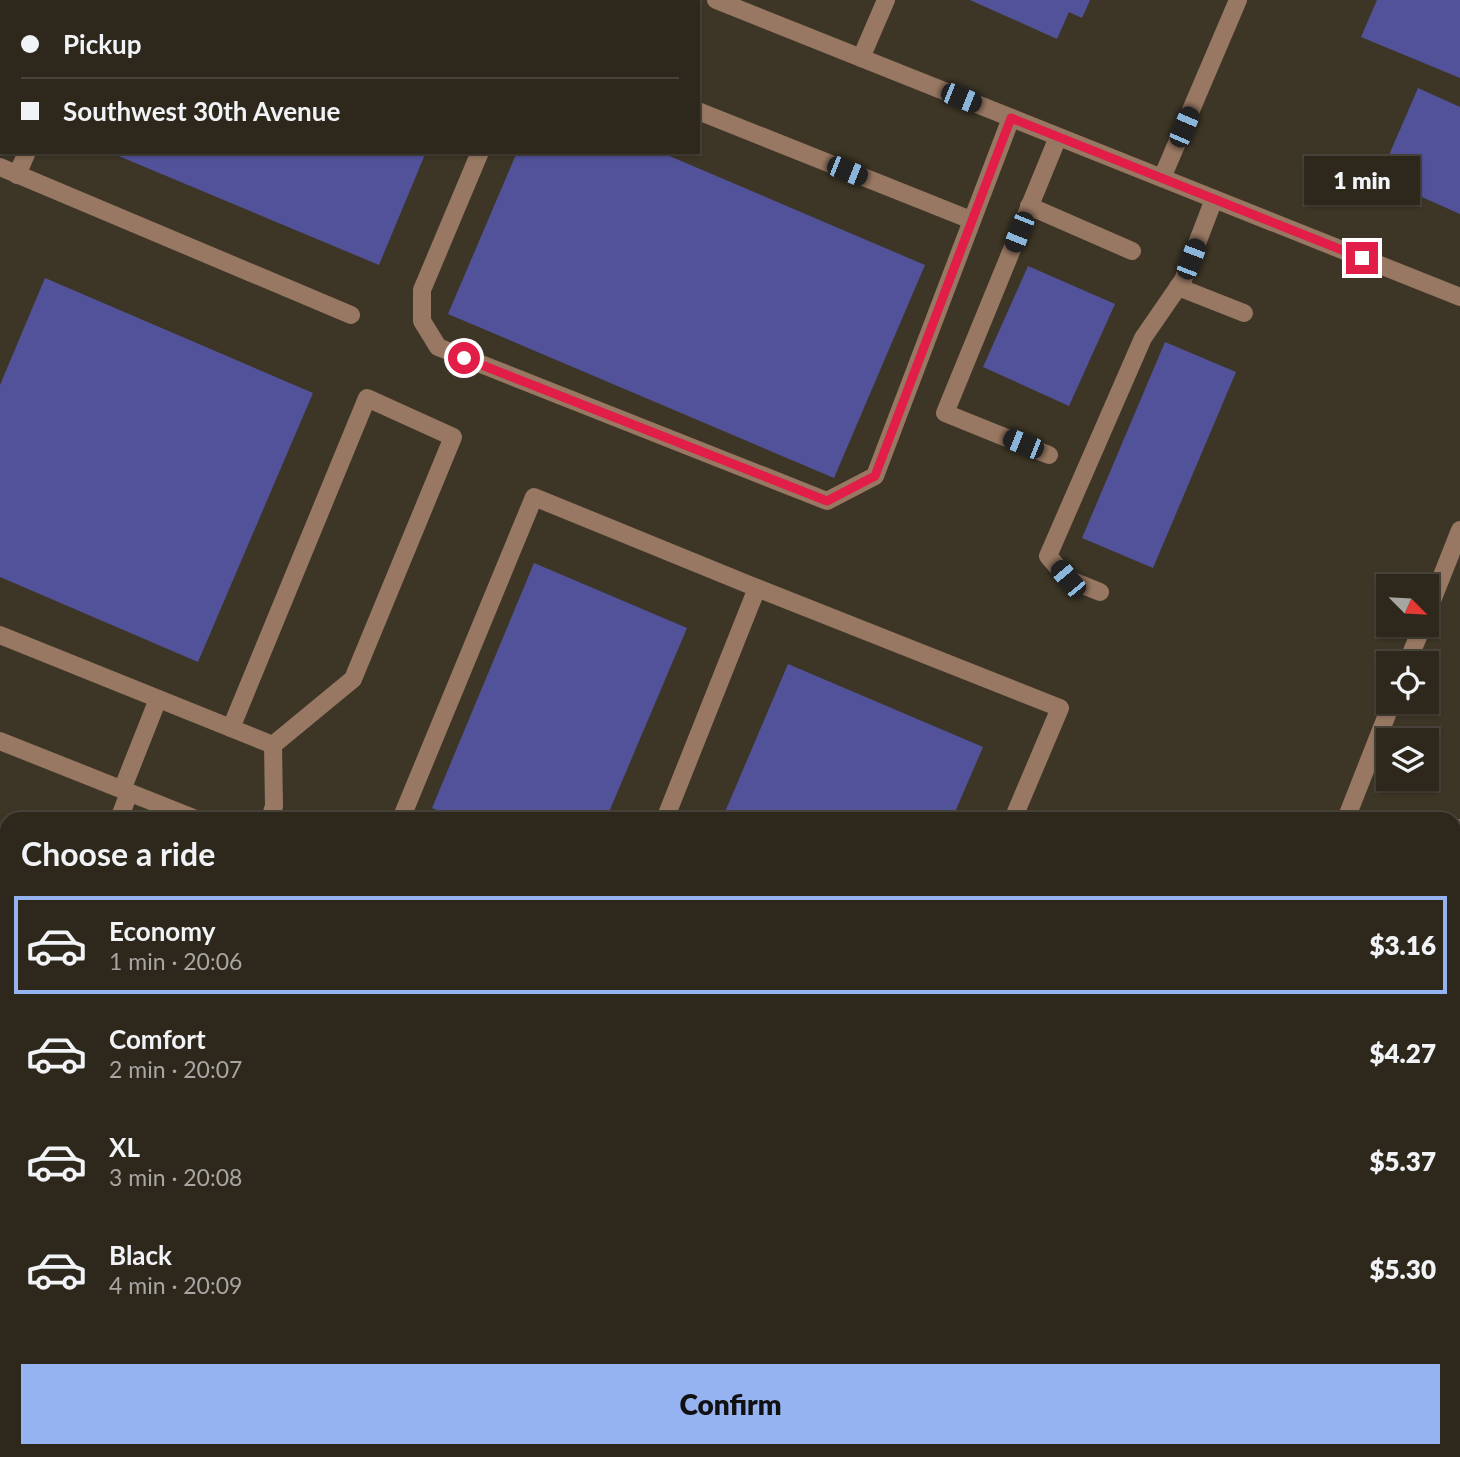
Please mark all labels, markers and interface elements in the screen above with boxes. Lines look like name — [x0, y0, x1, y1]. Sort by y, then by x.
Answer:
text: Pickup — [63, 28, 142, 60]
car — [938, 80, 985, 116]
text: Southwest 30th Avenue — [63, 95, 340, 127]
car — [1167, 104, 1202, 150]
car — [824, 153, 871, 189]
callout: 1 min — [1304, 156, 1420, 205]
text: 1 min — [1333, 166, 1391, 194]
car — [1002, 209, 1037, 255]
car — [1174, 236, 1209, 282]
route end — [1346, 242, 1378, 274]
route start — [448, 342, 480, 374]
car — [1000, 426, 1047, 462]
car — [1047, 556, 1090, 602]
north arrow — [1376, 574, 1438, 637]
map controls — [1376, 574, 1439, 791]
button: locate — [1376, 651, 1439, 714]
button: layers — [1376, 728, 1439, 791]
text: Choose a ride — [21, 834, 215, 873]
icon: car — [25, 914, 88, 977]
text: Economy — [109, 915, 215, 947]
text: $3.16 — [1369, 929, 1436, 961]
text: 1 min · 20:06 — [109, 947, 242, 975]
icon: car — [25, 1022, 88, 1085]
text: Comfort — [109, 1023, 206, 1055]
text: $4.27 — [1369, 1037, 1436, 1069]
text: 2 min · 20:07 — [109, 1055, 242, 1083]
icon: car — [25, 1130, 88, 1193]
text: XL — [109, 1131, 140, 1163]
text: $5.37 — [1369, 1145, 1436, 1177]
text: 3 min · 20:08 — [109, 1163, 242, 1191]
icon: car — [25, 1238, 88, 1301]
text: Black — [109, 1239, 172, 1271]
text: $5.30 — [1369, 1253, 1436, 1285]
text: 4 min · 20:09 — [109, 1271, 242, 1299]
button: Confirm — [21, 1364, 1440, 1444]

